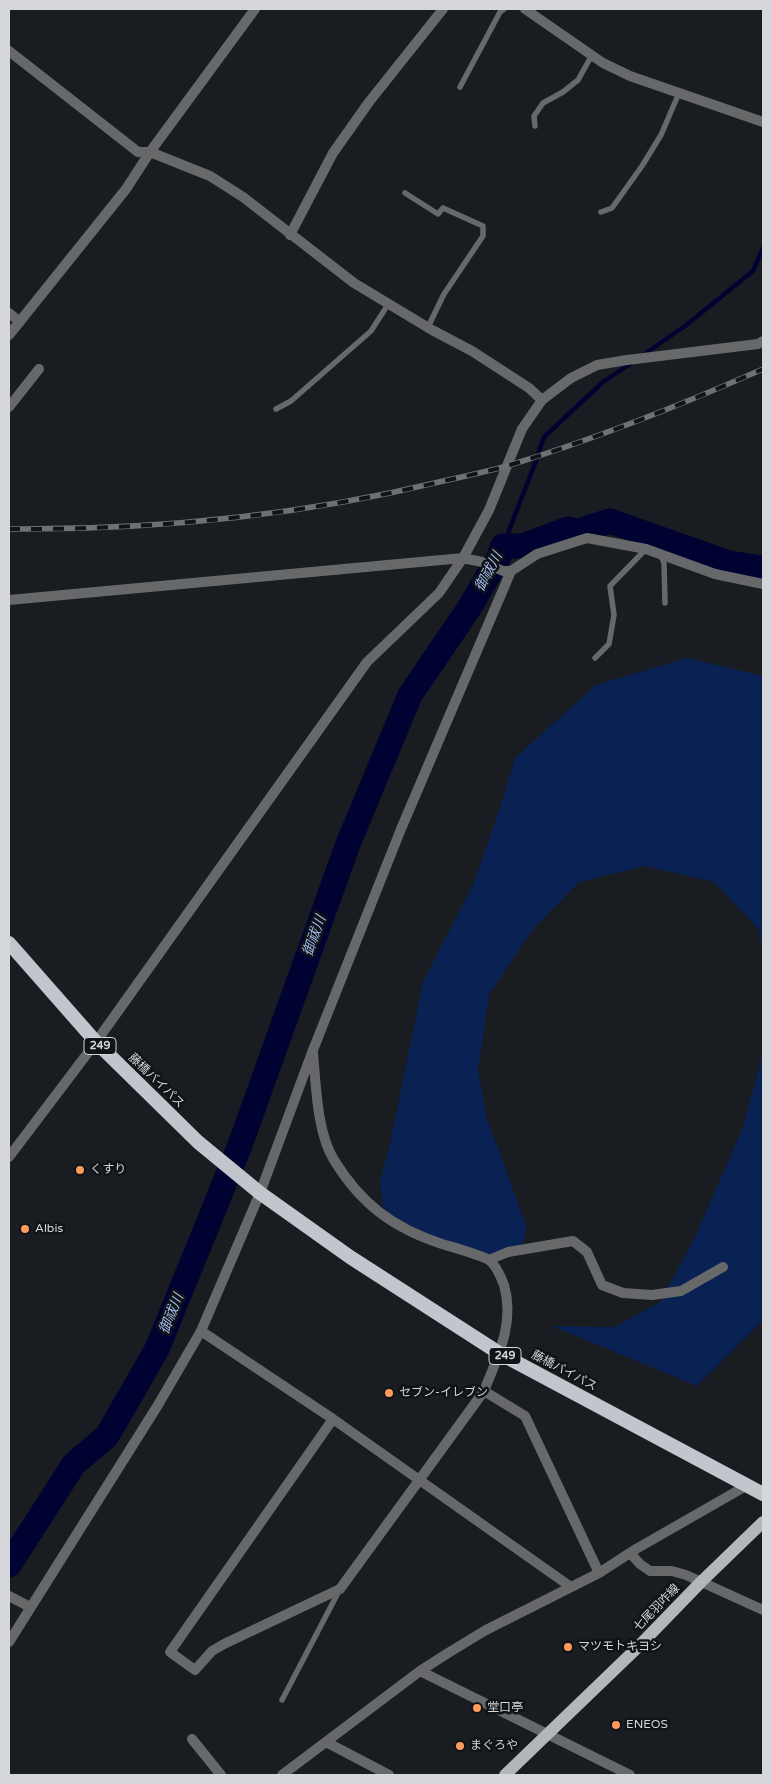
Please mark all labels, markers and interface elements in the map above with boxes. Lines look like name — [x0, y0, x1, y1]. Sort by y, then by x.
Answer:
water label: 御祓川 — [472, 550, 506, 594]
water label: 御祓川 — [300, 913, 330, 959]
road number: 249 — [84, 1038, 116, 1054]
street label: 藤橋バイパス — [125, 1051, 187, 1111]
place label: くすり — [90, 1163, 126, 1177]
marker: くすり — [74, 1164, 86, 1176]
place label: Albis — [35, 1222, 63, 1236]
marker: Albis — [19, 1223, 31, 1235]
water label: 御祓川 — [156, 1291, 188, 1337]
road number: 249 — [489, 1348, 521, 1364]
street label: 藤橋バイパス — [529, 1348, 599, 1394]
place label: セブン-イレブン — [399, 1386, 488, 1400]
marker: セブン-イレブン — [383, 1387, 395, 1399]
street label: 七尾羽咋線 — [631, 1581, 683, 1635]
place label: マツモトキヨシ — [578, 1640, 662, 1654]
marker: マツモトキヨシ — [562, 1641, 574, 1653]
place label: 堂口亭 — [487, 1701, 523, 1715]
marker: 堂口亭 — [471, 1702, 483, 1714]
place label: ENEOS — [626, 1718, 668, 1732]
marker: ENEOS — [610, 1719, 622, 1731]
place label: まぐろや — [470, 1739, 518, 1753]
marker: まぐろや — [454, 1740, 466, 1752]

